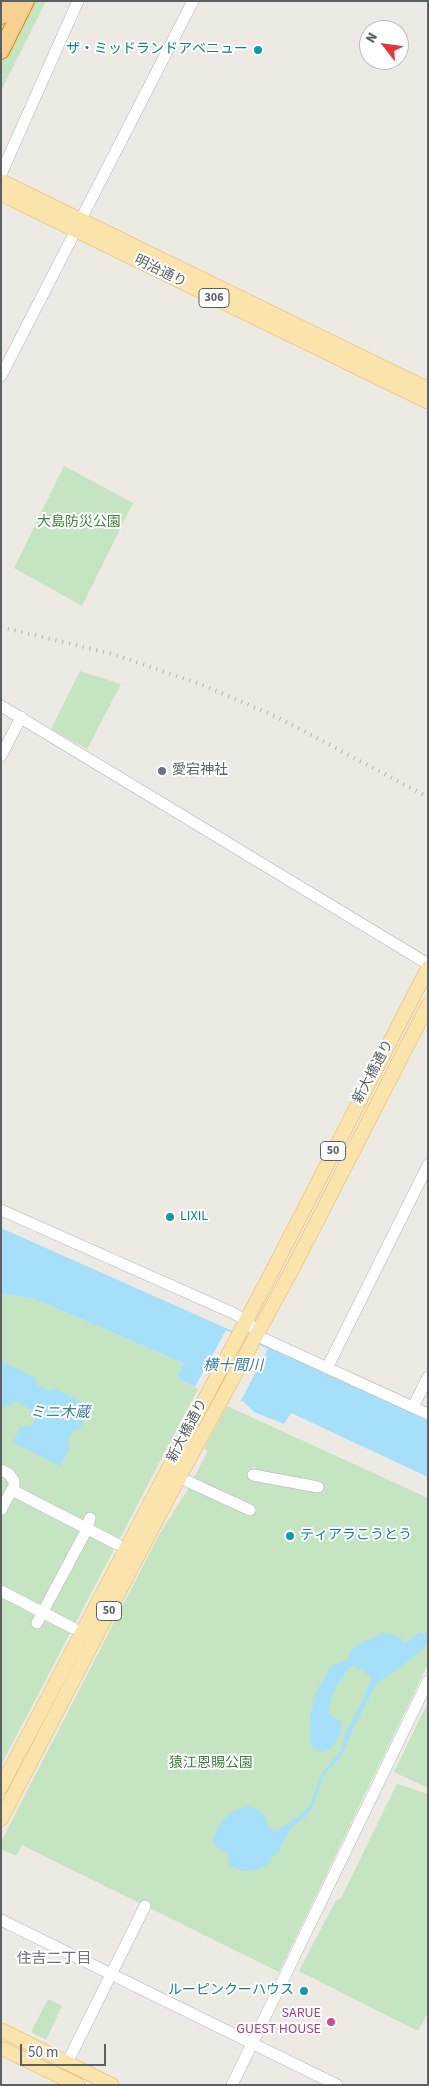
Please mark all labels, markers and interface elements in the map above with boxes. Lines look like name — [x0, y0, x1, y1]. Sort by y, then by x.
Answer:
north arrow — [359, 20, 409, 70]
text: N — [361, 29, 383, 47]
place label: ザ・ミッドランドアベニュー — [66, 42, 248, 58]
marker: ザ・ミッドランドアベニュー — [252, 44, 264, 56]
street label: 明治通り — [131, 252, 189, 292]
road number: 306 — [199, 288, 229, 308]
park label: 大島防災公園 — [37, 515, 121, 531]
place label: 愛宕神社 — [172, 763, 228, 779]
marker: 愛宕神社 — [156, 765, 168, 777]
street label: 新大橋通り — [350, 1037, 398, 1107]
road number: 50 — [320, 1142, 346, 1160]
place label: LIXIL — [180, 1209, 208, 1225]
marker: LIXIL — [164, 1211, 176, 1223]
water label: 横十間川 — [203, 1358, 263, 1376]
street label: 新大橋通り — [164, 1396, 212, 1466]
water label: ミニ木蔵 — [30, 1405, 90, 1423]
place label: ティアラこうとう — [300, 1528, 412, 1544]
marker: ティアラこうとう — [284, 1530, 296, 1542]
road number: 50 — [96, 1602, 122, 1620]
park label: 猿江恩賜公園 — [169, 1756, 253, 1772]
district label: 住吉二丁目 — [17, 1951, 91, 1969]
place label: ルーピンクーハウス — [168, 1983, 294, 1999]
marker: ルーピンクーハウス — [298, 1985, 310, 1997]
place label: SARUE GUEST HOUSE — [236, 2006, 321, 2038]
marker: SARUE GUEST HOUSE — [325, 2016, 337, 2028]
scale bar — [22, 2034, 109, 2066]
text: 50 m — [28, 2042, 58, 2063]

